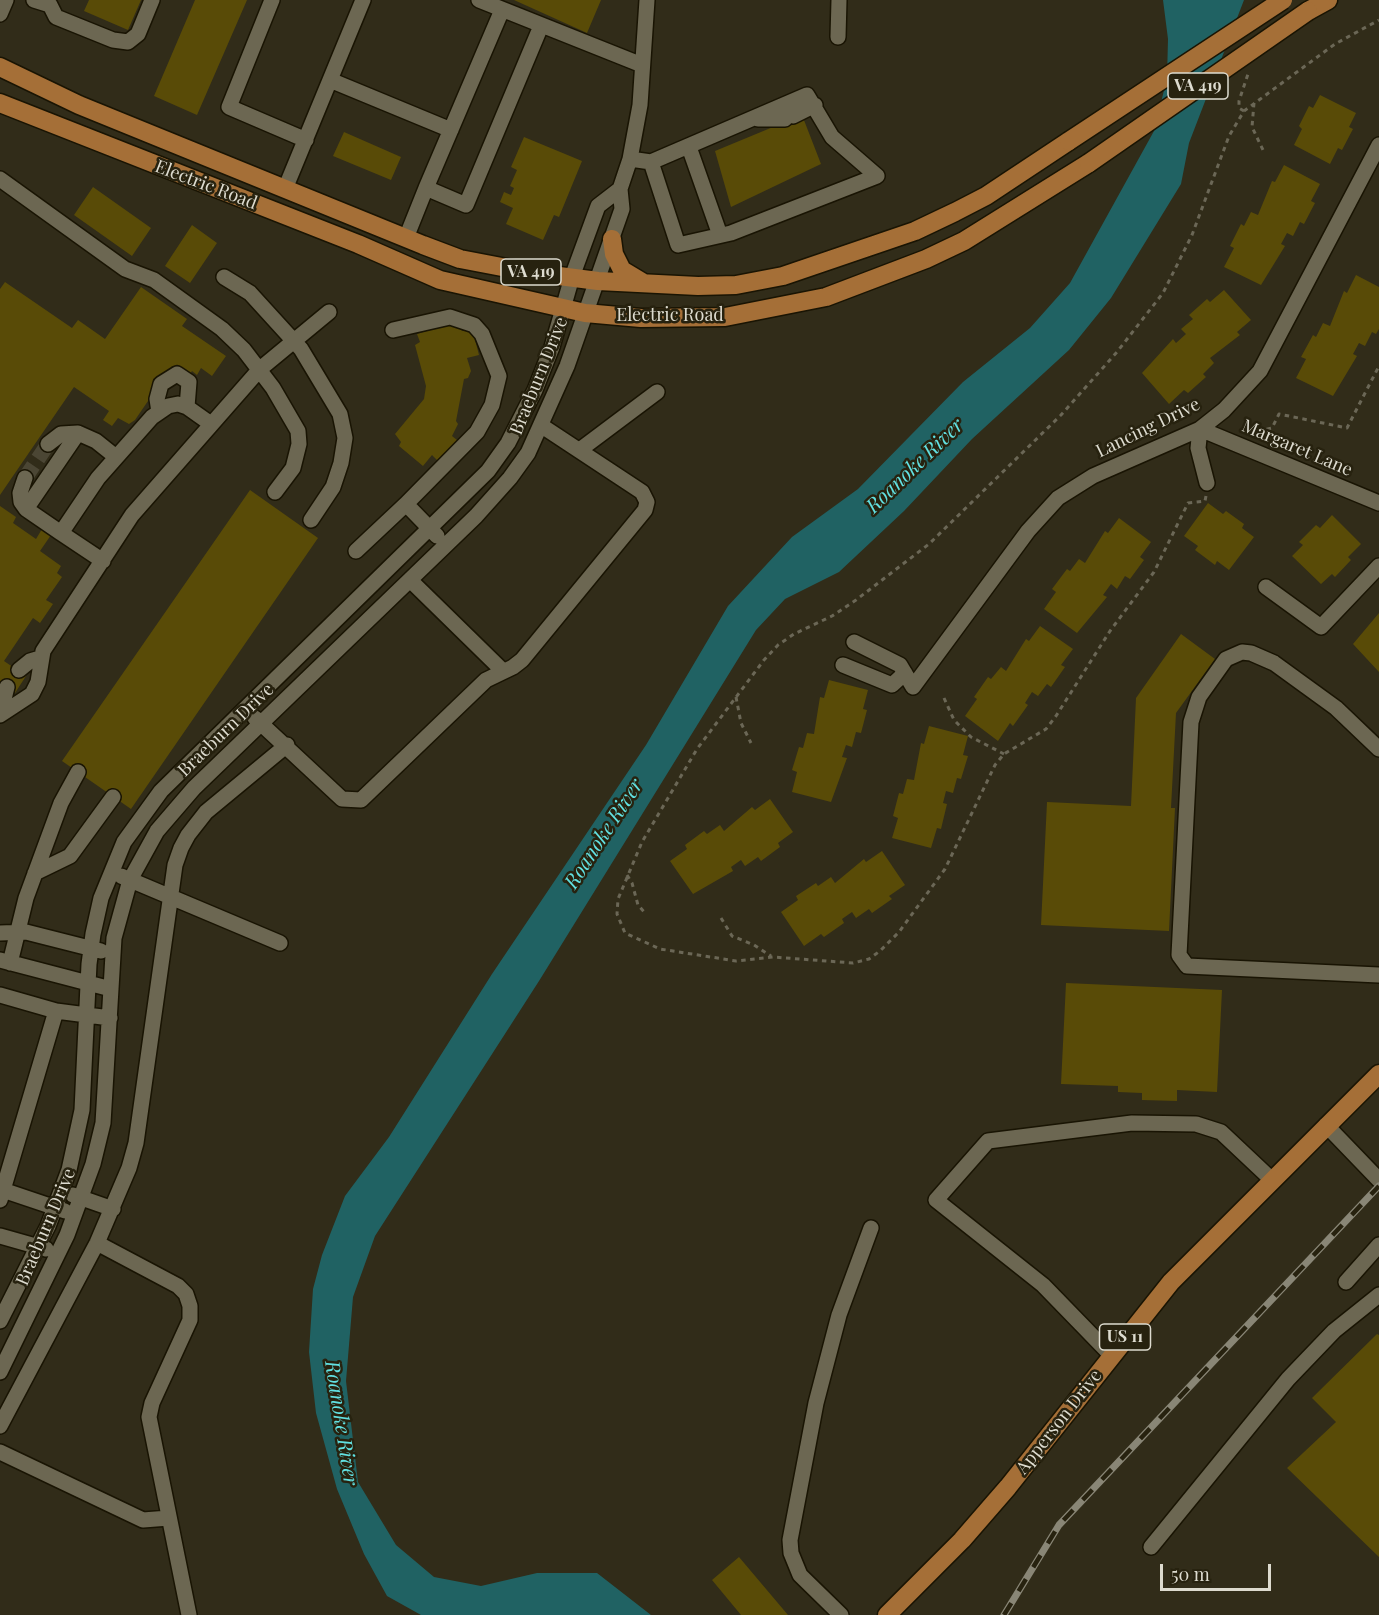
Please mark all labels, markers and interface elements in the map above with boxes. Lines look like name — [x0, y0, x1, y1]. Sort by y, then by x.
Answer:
road number: VA 419 — [1168, 73, 1228, 99]
street label: Electric Road — [152, 156, 260, 214]
road number: VA 419 — [501, 259, 561, 285]
street label: Electric Road — [616, 304, 724, 326]
street label: Braeburn Drive — [506, 314, 572, 438]
street label: Lancing Drive — [1093, 394, 1203, 462]
water label: Roanoke River — [861, 414, 969, 518]
street label: Margaret Lane — [1239, 415, 1355, 481]
street label: Braeburn Drive — [174, 679, 278, 781]
water label: Roanoke River — [560, 775, 648, 893]
street label: Braeburn Drive — [12, 1165, 80, 1289]
road number: US 11 — [1100, 1324, 1150, 1350]
water label: Roanoke River — [319, 1359, 363, 1487]
street label: Apperson Drive — [1012, 1365, 1106, 1479]
scale bar — [1163, 1552, 1274, 1590]
text: 50 m — [1171, 1562, 1210, 1586]

